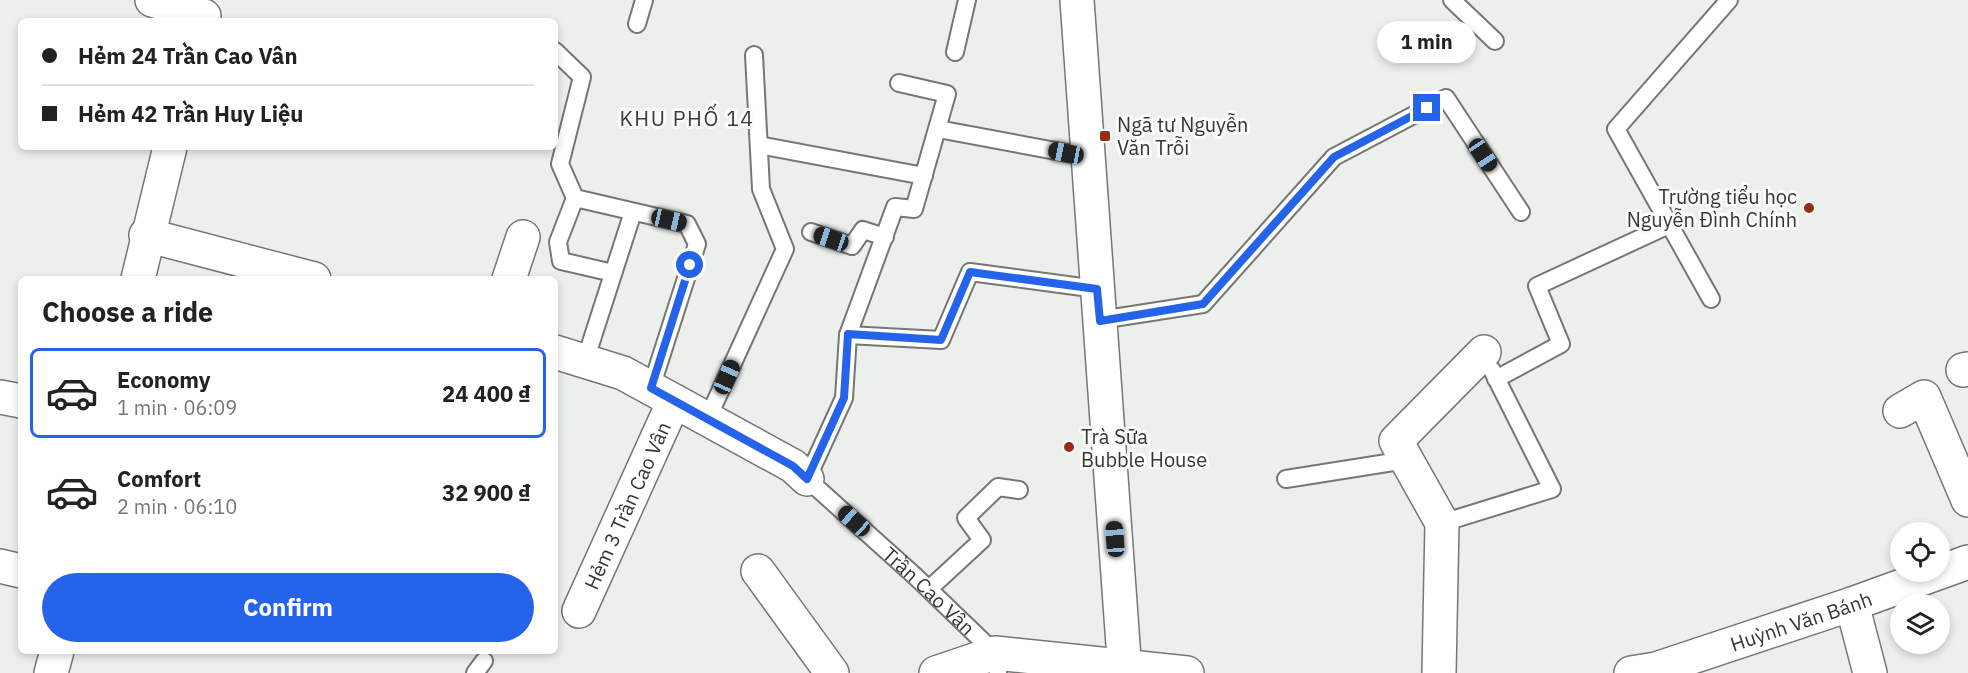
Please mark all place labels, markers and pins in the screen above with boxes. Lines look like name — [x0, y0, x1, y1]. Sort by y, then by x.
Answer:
place label: Ngã tư Nguyễn Văn Trỗi — [1117, 111, 1248, 161]
marker: Ngã tư Nguyễn Văn Trỗi — [1098, 129, 1112, 143]
place label: Trường tiểu học Nguyễn Đình Chính — [1627, 183, 1797, 233]
marker: Trường tiểu học Nguyễn Đình Chính — [1802, 201, 1816, 215]
place label: Trà Sữa Bubble House — [1081, 423, 1207, 473]
marker: Trà Sữa Bubble House — [1062, 440, 1076, 454]

